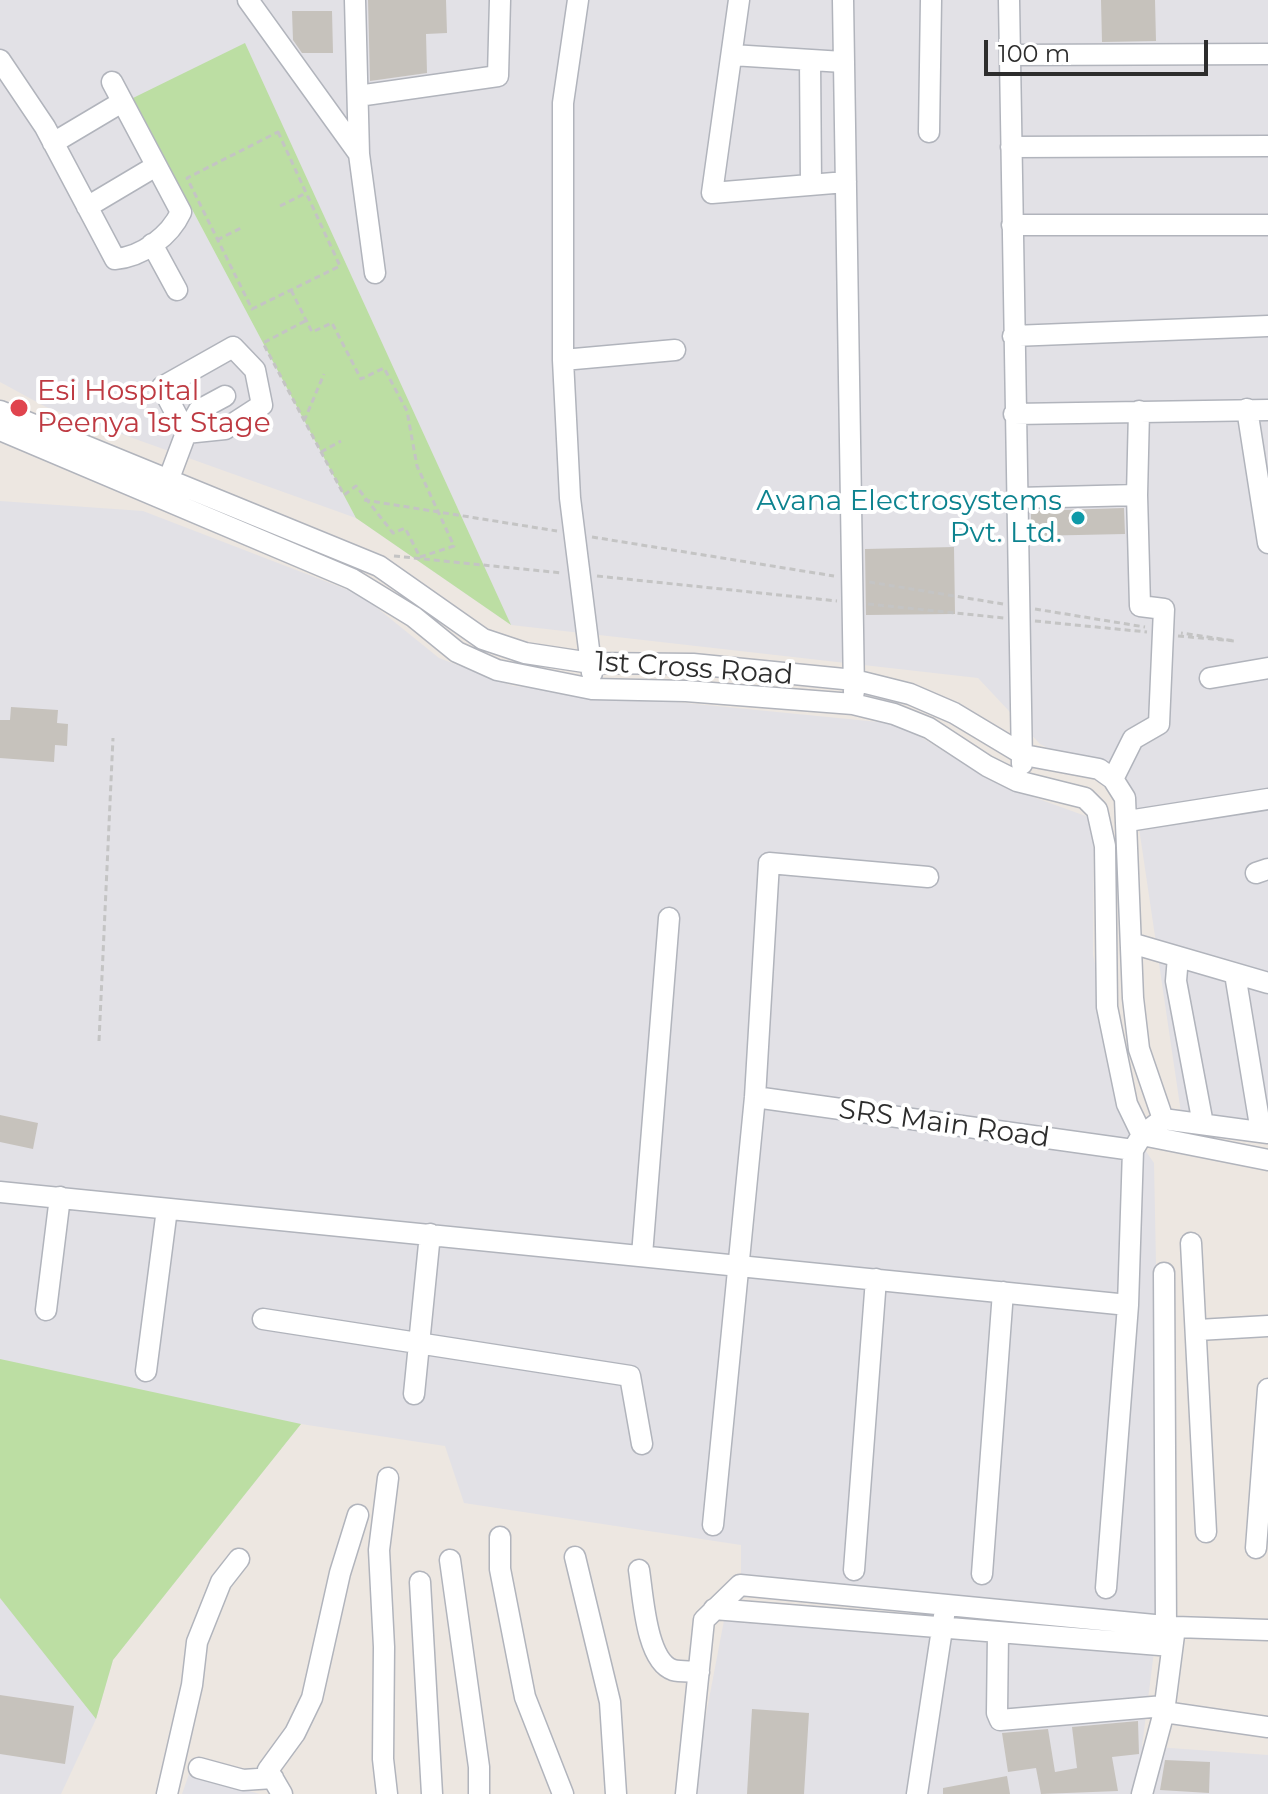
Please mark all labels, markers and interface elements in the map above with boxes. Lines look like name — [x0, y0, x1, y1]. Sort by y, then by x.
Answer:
scale bar — [988, 24, 1212, 74]
text: 100 m — [998, 39, 1070, 68]
place label: Esi Hospital Peenya 1st Stage — [37, 375, 271, 441]
marker: Esi Hospital Peenya 1st Stage — [8, 397, 30, 419]
place label: Avana Electrosystems Pvt. Ltd. — [756, 485, 1062, 551]
marker: Avana Electrosystems Pvt. Ltd. — [1069, 509, 1087, 527]
street label: 1st Cross Road — [594, 645, 794, 693]
street label: SRS Main Road — [837, 1093, 1051, 1155]

